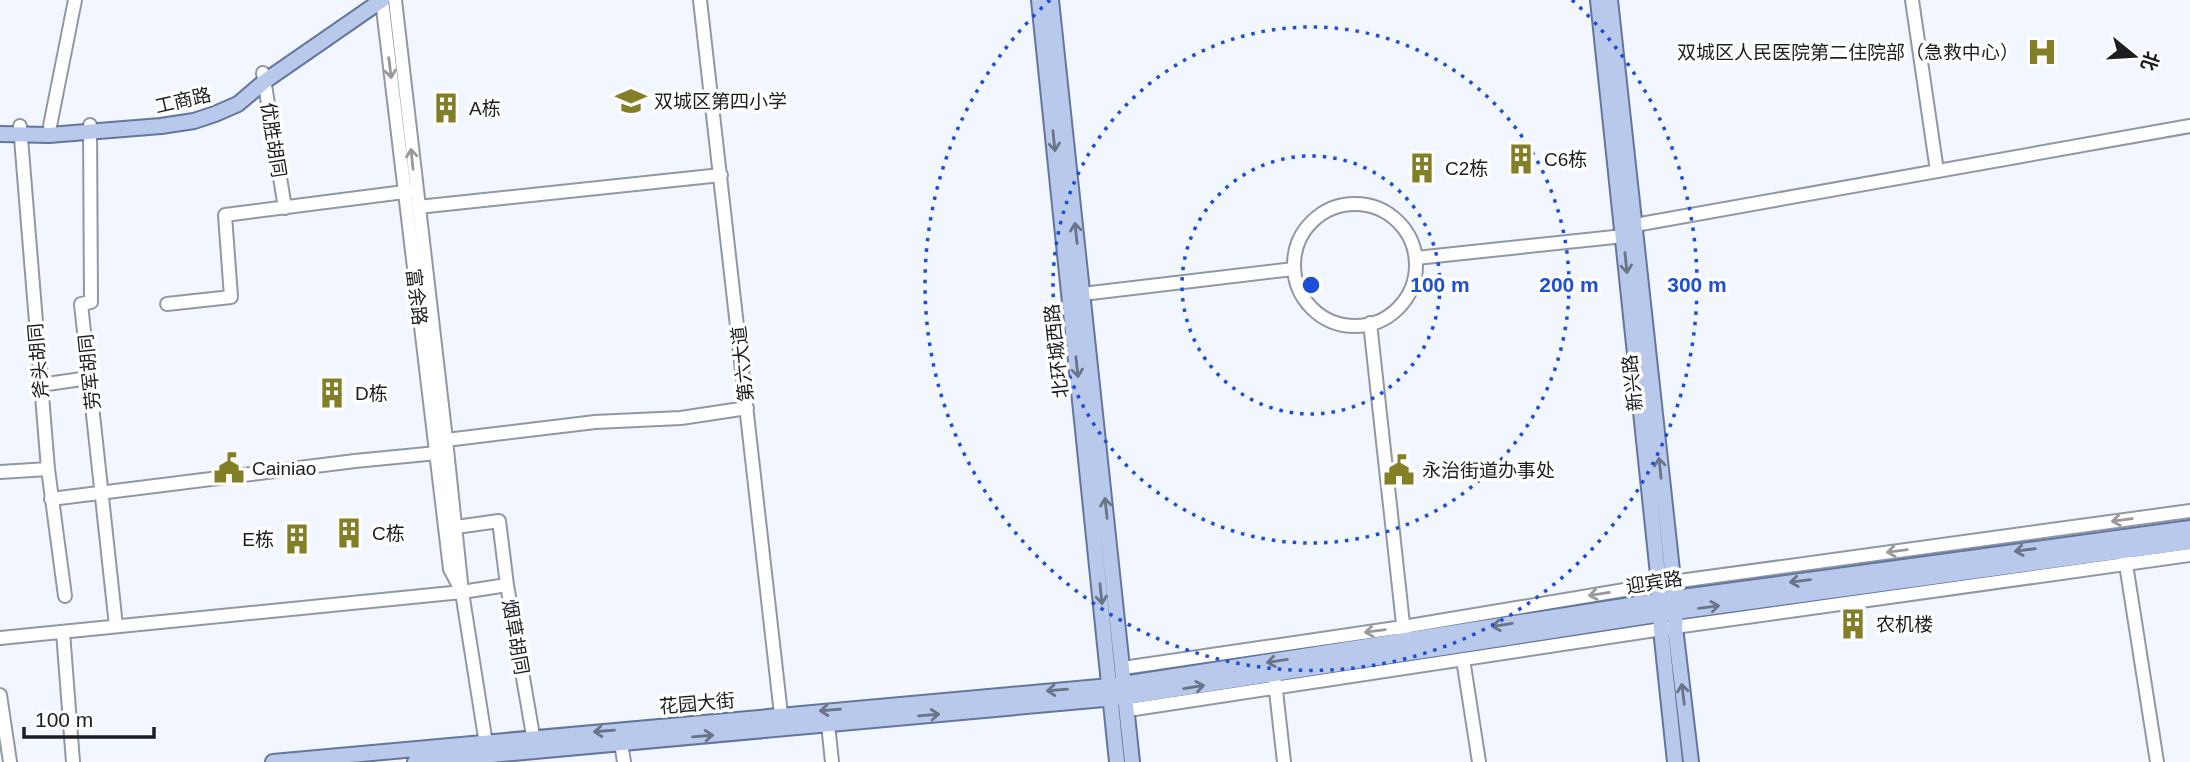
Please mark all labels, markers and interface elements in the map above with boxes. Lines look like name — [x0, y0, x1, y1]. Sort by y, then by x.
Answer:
north arrow — [2099, 21, 2169, 91]
hospital icon: 双城区人民医院第二住院部（急救中心） — [2025, 35, 2059, 69]
place label: 双城区人民医院第二住院部（急救中心） — [1677, 42, 2019, 63]
text: 北 — [2137, 49, 2163, 73]
one-way arrow — [384, 56, 397, 79]
street label: 工商路 — [153, 84, 213, 117]
school or university icon: 双城区第四小学 — [614, 84, 648, 118]
building icon: A栋 — [429, 91, 463, 125]
place label: 双城区第四小学 — [654, 91, 787, 112]
place label: A栋 — [469, 98, 501, 119]
street label: 优胜胡同 — [257, 101, 290, 179]
one-way arrow — [1047, 129, 1060, 152]
building icon: C6栋 — [1504, 142, 1538, 176]
one-way arrow — [406, 148, 419, 171]
place label: C6栋 — [1544, 149, 1587, 170]
building icon: C2栋 — [1405, 151, 1439, 185]
place label: C2栋 — [1445, 158, 1488, 179]
one-way arrow — [1069, 222, 1082, 245]
one-way arrow — [1620, 251, 1633, 274]
street label: 富余路 — [403, 267, 430, 327]
centre of rings — [1299, 273, 1323, 297]
text: 100 m — [1410, 273, 1470, 296]
text: 200 m — [1539, 273, 1599, 296]
text: 300 m — [1667, 273, 1727, 296]
street label: 北环城西路 — [1041, 303, 1072, 399]
street label: 斧头胡同 — [25, 322, 52, 400]
street label: 第六大道 — [728, 325, 757, 403]
street label: 劳军胡同 — [75, 333, 104, 411]
street label: 新兴路 — [1619, 353, 1646, 412]
one-way arrow — [1071, 355, 1084, 378]
building icon: D栋 — [315, 376, 349, 410]
place label: D栋 — [355, 383, 388, 404]
public building icon: Cainiao — [212, 451, 246, 485]
public building icon: 永治街道办事处 — [1382, 453, 1416, 487]
one-way arrow — [1654, 457, 1667, 480]
place label: Cainiao — [252, 458, 316, 479]
place label: 永治街道办事处 — [1422, 460, 1555, 481]
one-way arrow — [1099, 497, 1112, 519]
one-way arrow — [2112, 514, 2134, 527]
building icon: C栋 — [332, 516, 366, 550]
building icon: E栋 — [280, 522, 314, 556]
place label: C栋 — [372, 523, 405, 544]
place label: E栋 — [242, 529, 274, 550]
one-way arrow — [2014, 544, 2037, 557]
one-way arrow — [1886, 545, 1909, 558]
street label: 迎宾路 — [1624, 568, 1684, 597]
one-way arrow — [1789, 574, 1812, 587]
one-way arrow — [1094, 582, 1107, 604]
one-way arrow — [1588, 588, 1611, 601]
street label: 烟草胡同 — [499, 598, 532, 676]
one-way arrow — [1697, 601, 1720, 614]
building icon: 农机楼 — [1836, 607, 1870, 641]
place label: 农机楼 — [1876, 614, 1933, 635]
one-way arrow — [1491, 619, 1514, 632]
one-way arrow — [1364, 625, 1387, 638]
one-way arrow — [1267, 655, 1289, 668]
one-way arrow — [1182, 680, 1205, 693]
one-way arrow — [1676, 683, 1689, 706]
one-way arrow — [1046, 684, 1069, 697]
street label: 花园大街 — [658, 690, 736, 717]
scale bar — [24, 696, 154, 740]
one-way arrow — [820, 704, 842, 717]
text: 100 m — [35, 708, 93, 731]
one-way arrow — [917, 708, 940, 721]
one-way arrow — [593, 725, 616, 738]
one-way arrow — [691, 729, 713, 742]

